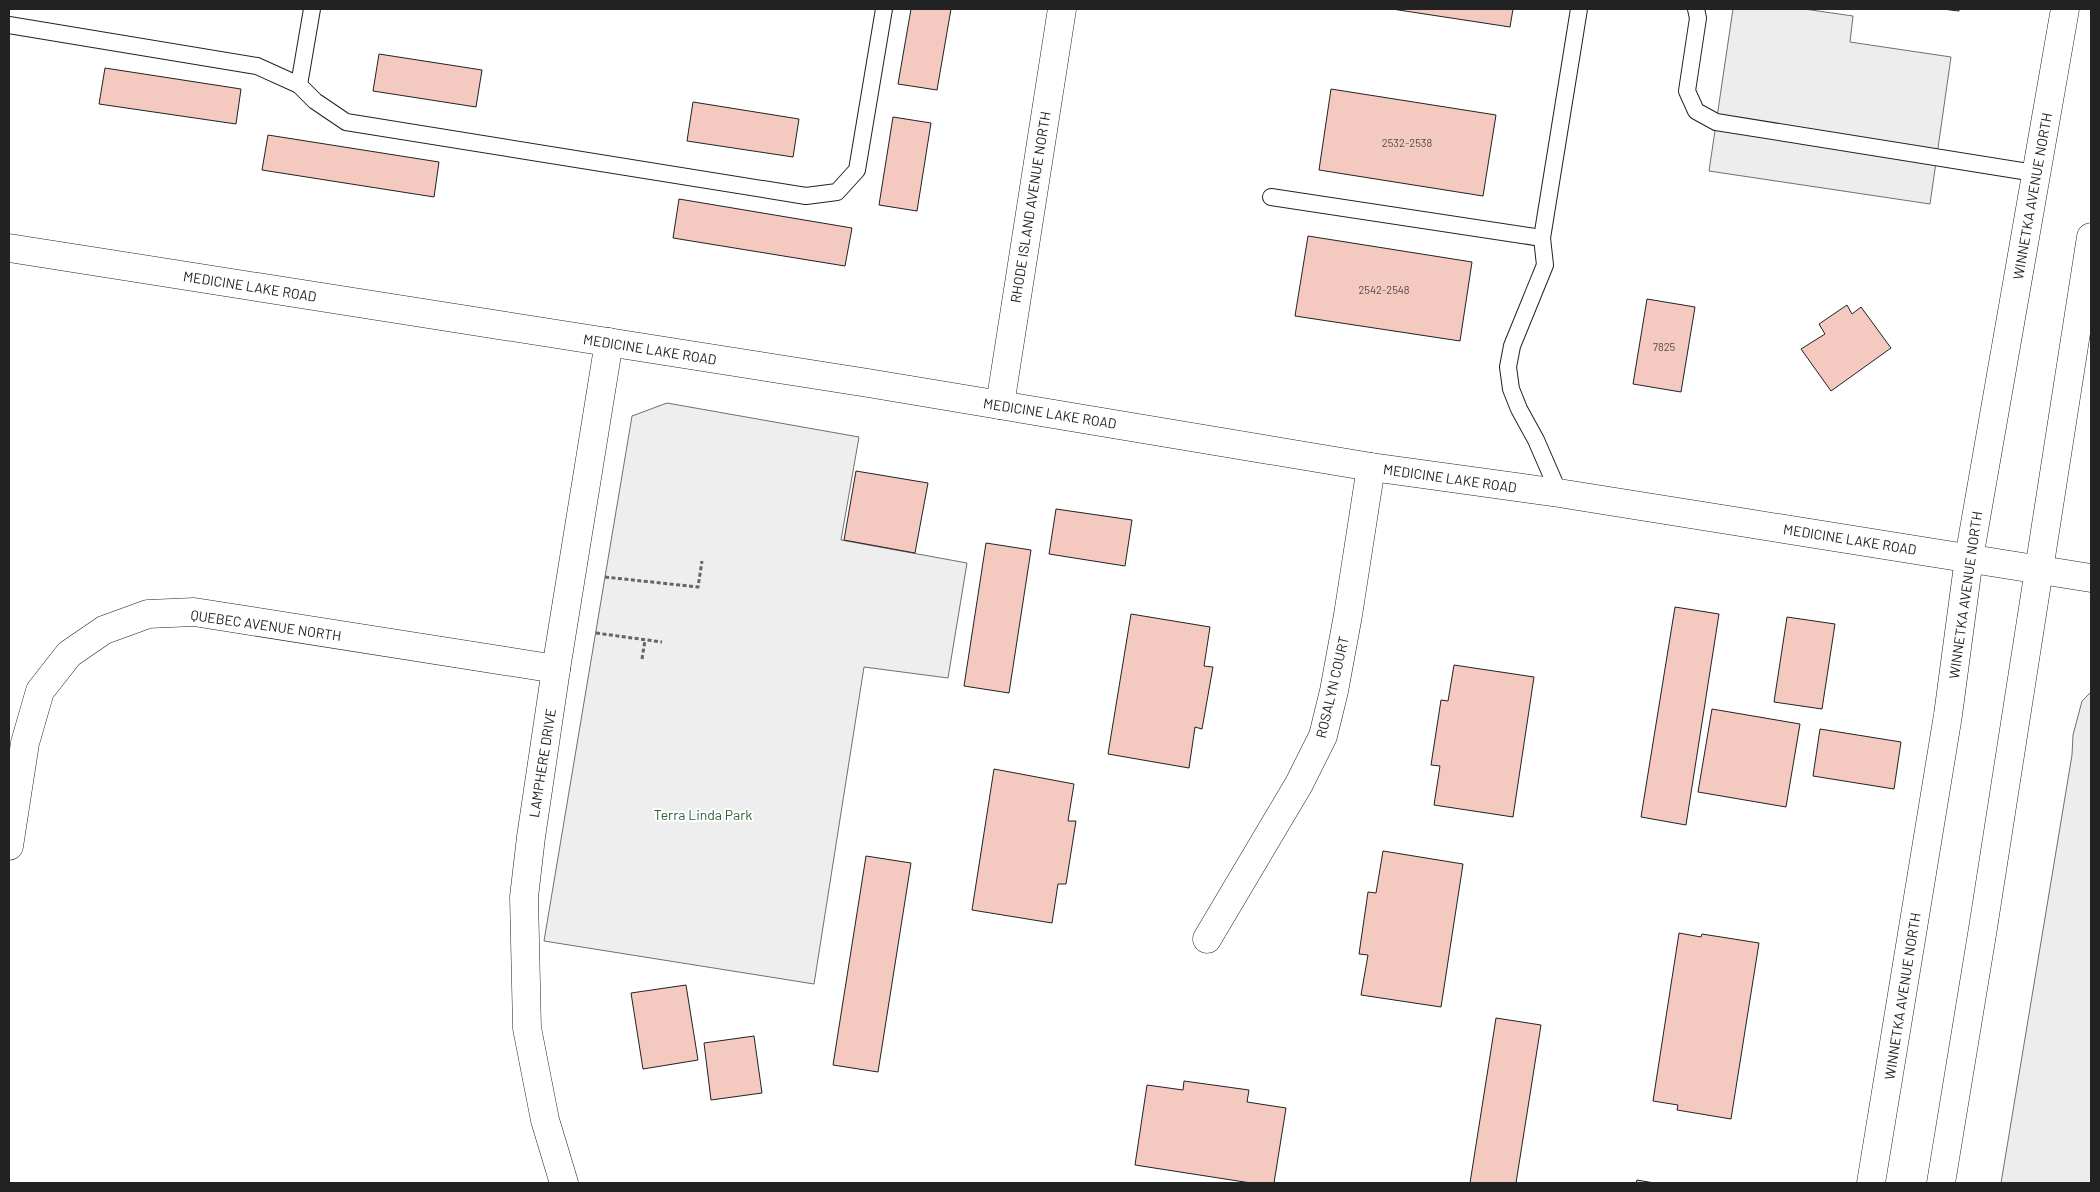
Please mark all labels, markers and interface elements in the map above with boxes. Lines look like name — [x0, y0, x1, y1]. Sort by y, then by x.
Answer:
street label: RHODE ISLAND AVENUE NORTH — [1006, 110, 1054, 304]
street label: WINNETKA AVENUE NORTH — [2009, 111, 2055, 281]
house number: 2532-2538 — [1382, 136, 1432, 149]
street label: MEDICINE LAKE ROAD — [182, 267, 318, 305]
house number: 2542-2548 — [1358, 283, 1410, 296]
street label: MEDICINE LAKE ROAD — [582, 330, 718, 368]
house number: 7825 — [1653, 340, 1676, 353]
street label: MEDICINE LAKE ROAD — [982, 394, 1118, 432]
street label: MEDICINE LAKE ROAD — [1382, 460, 1518, 496]
street label: WINNETKA AVENUE NORTH — [1945, 510, 1985, 680]
street label: MEDICINE LAKE ROAD — [1782, 520, 1918, 558]
street label: QUEBEC AVENUE NORTH — [189, 606, 343, 644]
street label: ROSALYN COURT — [1312, 634, 1352, 740]
street label: LAMPHERE DRIVE — [525, 707, 559, 819]
park label: Terra Linda Park — [654, 806, 752, 823]
street label: WINNETKA AVENUE NORTH — [1880, 911, 1924, 1081]

